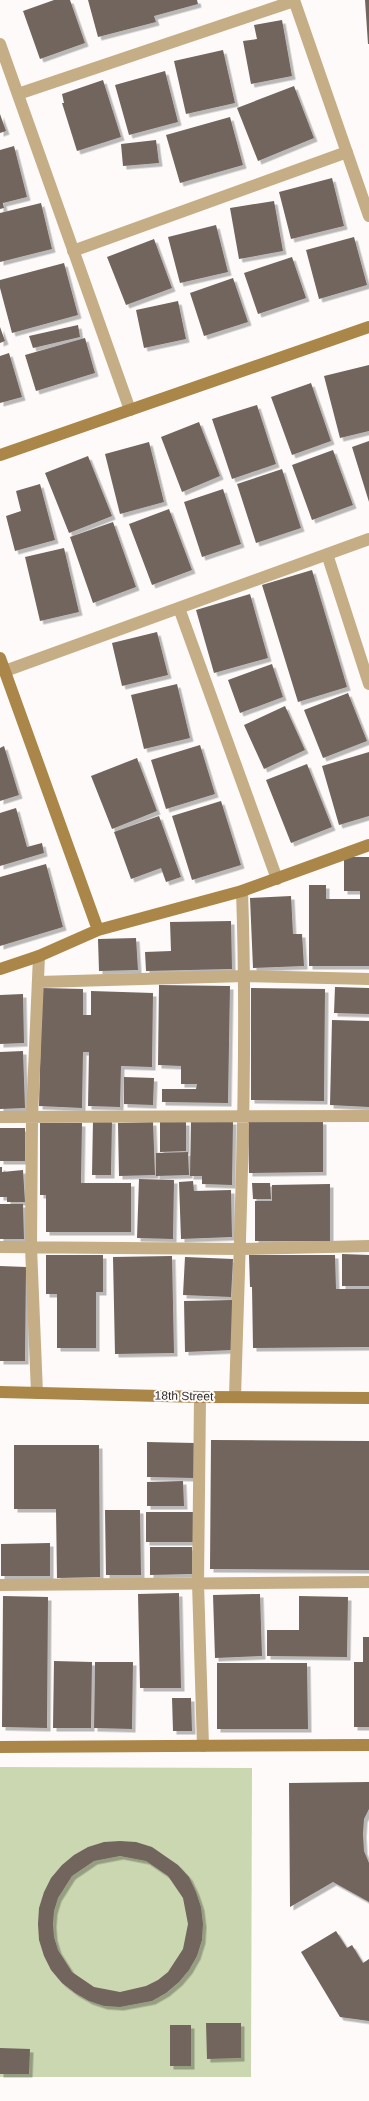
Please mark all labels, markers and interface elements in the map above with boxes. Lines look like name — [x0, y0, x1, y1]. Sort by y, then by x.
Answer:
street label: 18th Street — [155, 1388, 214, 1404]

